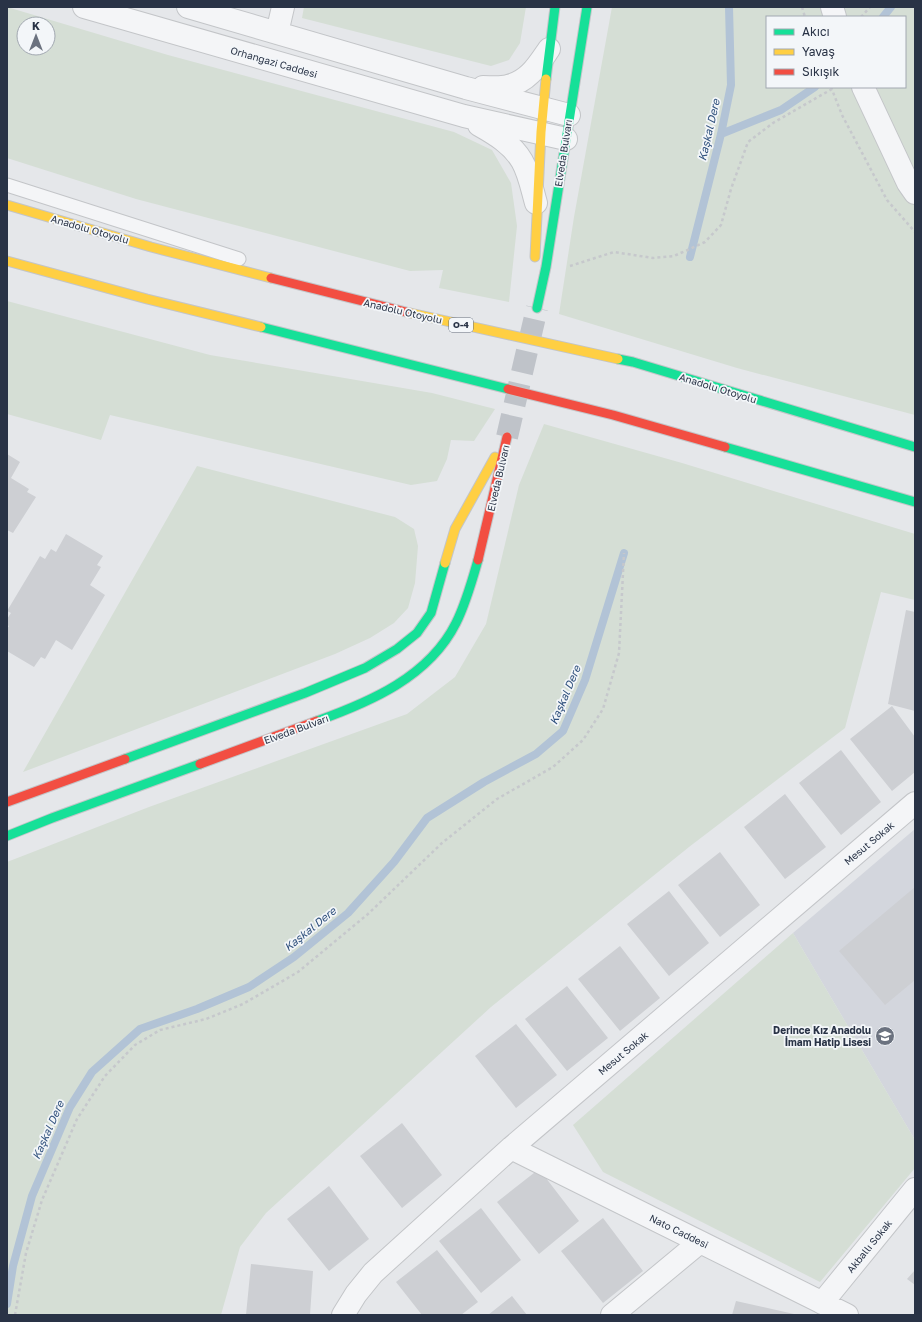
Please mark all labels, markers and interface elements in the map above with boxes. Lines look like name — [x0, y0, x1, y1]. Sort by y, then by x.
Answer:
north arrow — [16, 16, 56, 56]
legend — [766, 16, 906, 88]
text: K — [32, 19, 40, 32]
text: Akıcı — [802, 24, 830, 39]
street label: Orhangazi Caddesi — [229, 44, 319, 80]
text: Yavaş — [802, 44, 835, 59]
text: Sıkışık — [802, 64, 839, 79]
water label: Kaşkal Dere — [695, 96, 723, 162]
street label: Elveda Bulvarı — [552, 119, 574, 187]
street label: Anadolu Otoyolu — [50, 212, 130, 246]
street label: Anadolu Otoyolu — [363, 296, 443, 326]
road number: O-4 — [449, 318, 473, 332]
street label: Anadolu Otoyolu — [678, 371, 758, 405]
street label: Elveda Bulvarı — [485, 444, 511, 512]
water label: Kaşkal Dere — [546, 662, 584, 727]
street label: Elveda Bulvarı — [262, 712, 330, 746]
street label: Mesut Sokak — [842, 818, 897, 867]
water label: Kaşkal Dere — [281, 903, 340, 954]
place label: Derince Kız Anadolu İmam Hatip Lisesi — [773, 1024, 871, 1048]
school or university icon: Derince Kız Anadolu İmam Hatip Lisesi — [874, 1025, 896, 1047]
street label: Mesut Sokak — [596, 1028, 651, 1077]
water label: Kaşkal Dere — [29, 1097, 68, 1162]
street label: Nato Caddesi — [648, 1212, 710, 1250]
street label: Akballı Sokak — [844, 1217, 894, 1275]

